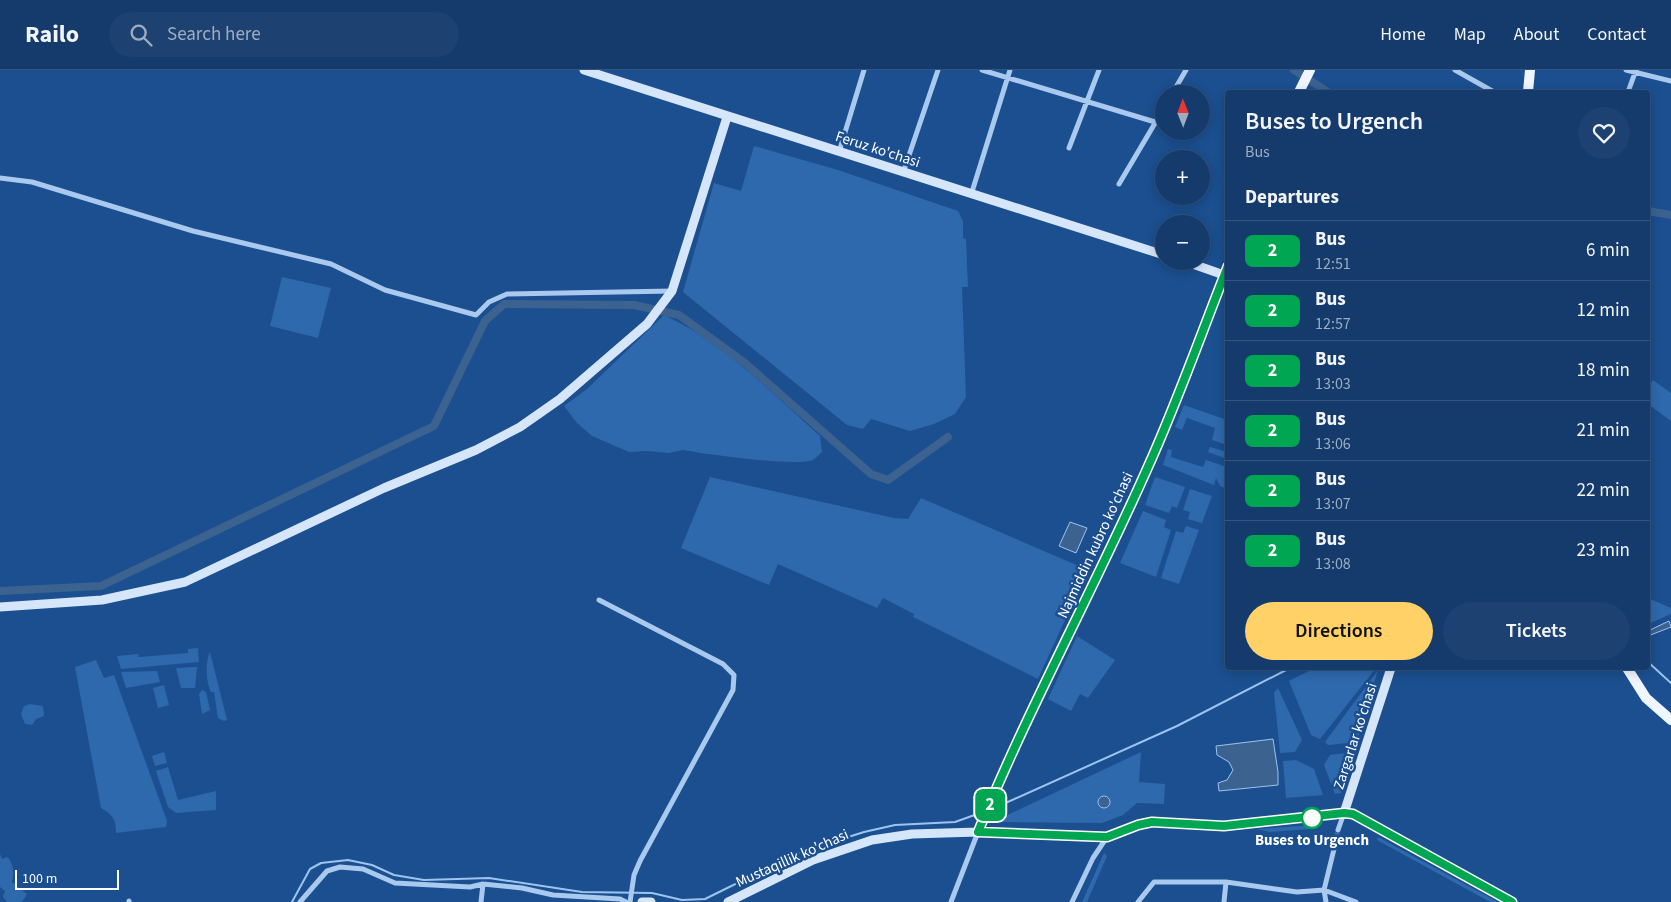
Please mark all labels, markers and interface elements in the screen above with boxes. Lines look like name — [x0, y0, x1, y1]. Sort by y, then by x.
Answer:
search box — [109, 12, 459, 57]
text: Railo — [25, 17, 79, 52]
icon: search — [127, 21, 155, 49]
text: Search here — [167, 21, 261, 48]
text: Home — [1380, 22, 1426, 47]
text: Map — [1454, 22, 1486, 47]
text: About — [1514, 22, 1559, 47]
text: Contact — [1587, 22, 1646, 47]
north arrow — [1155, 85, 1210, 140]
map controls — [1155, 85, 1210, 270]
text: Buses to Urgench — [1245, 104, 1423, 139]
button: heart — [1578, 107, 1630, 159]
street label: Feruz ko'chasi — [833, 126, 923, 173]
text: Bus — [1245, 141, 1270, 163]
button: + — [1155, 150, 1210, 205]
text: Departures — [1245, 184, 1339, 211]
button: − — [1155, 215, 1210, 270]
text: Bus — [1315, 226, 1346, 253]
text: 6 min — [1586, 237, 1630, 264]
text: 2 — [1268, 238, 1277, 263]
text: 12:51 — [1315, 253, 1351, 275]
text: Bus — [1315, 286, 1346, 313]
text: 12 min — [1576, 297, 1630, 324]
text: 2 — [1268, 298, 1277, 323]
text: 12:57 — [1315, 313, 1351, 335]
text: Bus — [1315, 346, 1346, 373]
text: 18 min — [1576, 357, 1630, 384]
text: 2 — [1268, 358, 1277, 383]
text: 13:03 — [1315, 373, 1351, 395]
text: Bus — [1315, 406, 1346, 433]
text: 21 min — [1576, 417, 1630, 444]
text: 2 — [1268, 418, 1277, 443]
text: 13:06 — [1315, 433, 1351, 455]
text: Bus — [1315, 466, 1346, 493]
street label: Najmiddin kubro ko'chasi — [1052, 469, 1139, 622]
text: 22 min — [1576, 477, 1630, 504]
text: 2 — [1268, 478, 1277, 503]
text: 13:07 — [1315, 493, 1351, 515]
text: Bus — [1315, 526, 1346, 553]
text: 23 min — [1576, 537, 1630, 564]
text: 2 — [1268, 538, 1277, 563]
text: 13:08 — [1315, 553, 1351, 575]
button: Directions — [1245, 602, 1433, 660]
button: Tickets — [1443, 602, 1630, 660]
street label: Zargarlar ko'chasi — [1328, 680, 1383, 792]
line badge: 2 — [974, 789, 1006, 821]
text: 2 — [985, 792, 995, 817]
marker: Buses to Urgench — [1301, 807, 1323, 829]
street label: Mustaqillik ko'chasi — [732, 824, 852, 893]
place label: Buses to Urgench — [1255, 830, 1369, 851]
scale bar — [15, 867, 119, 890]
text: 100 m — [22, 869, 57, 889]

